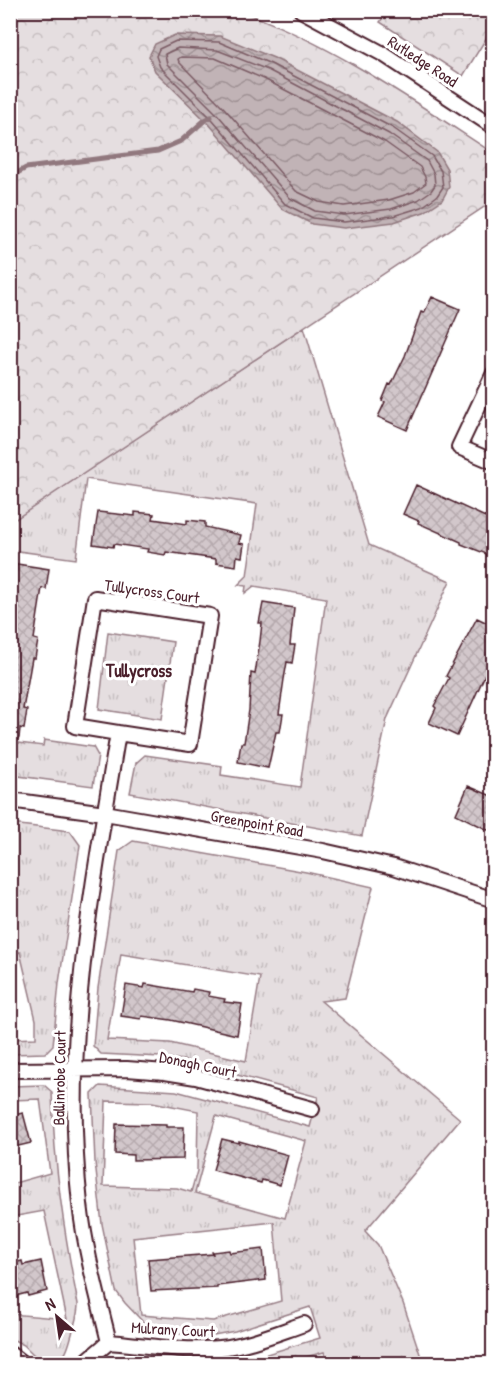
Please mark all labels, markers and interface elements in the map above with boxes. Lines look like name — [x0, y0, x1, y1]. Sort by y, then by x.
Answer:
street label: Rutledge Road — [384, 30, 462, 92]
street label: Tullycross Court — [103, 573, 201, 609]
district label: Tullycross — [105, 658, 172, 684]
street label: Greenpoint Road — [209, 804, 305, 842]
street label: Ballinrobe Court — [47, 1030, 71, 1125]
street label: Donagh Court — [157, 1045, 239, 1083]
north arrow — [27, 1287, 87, 1347]
text: N — [41, 1292, 59, 1316]
street label: Mulrany Court — [131, 1316, 216, 1342]

